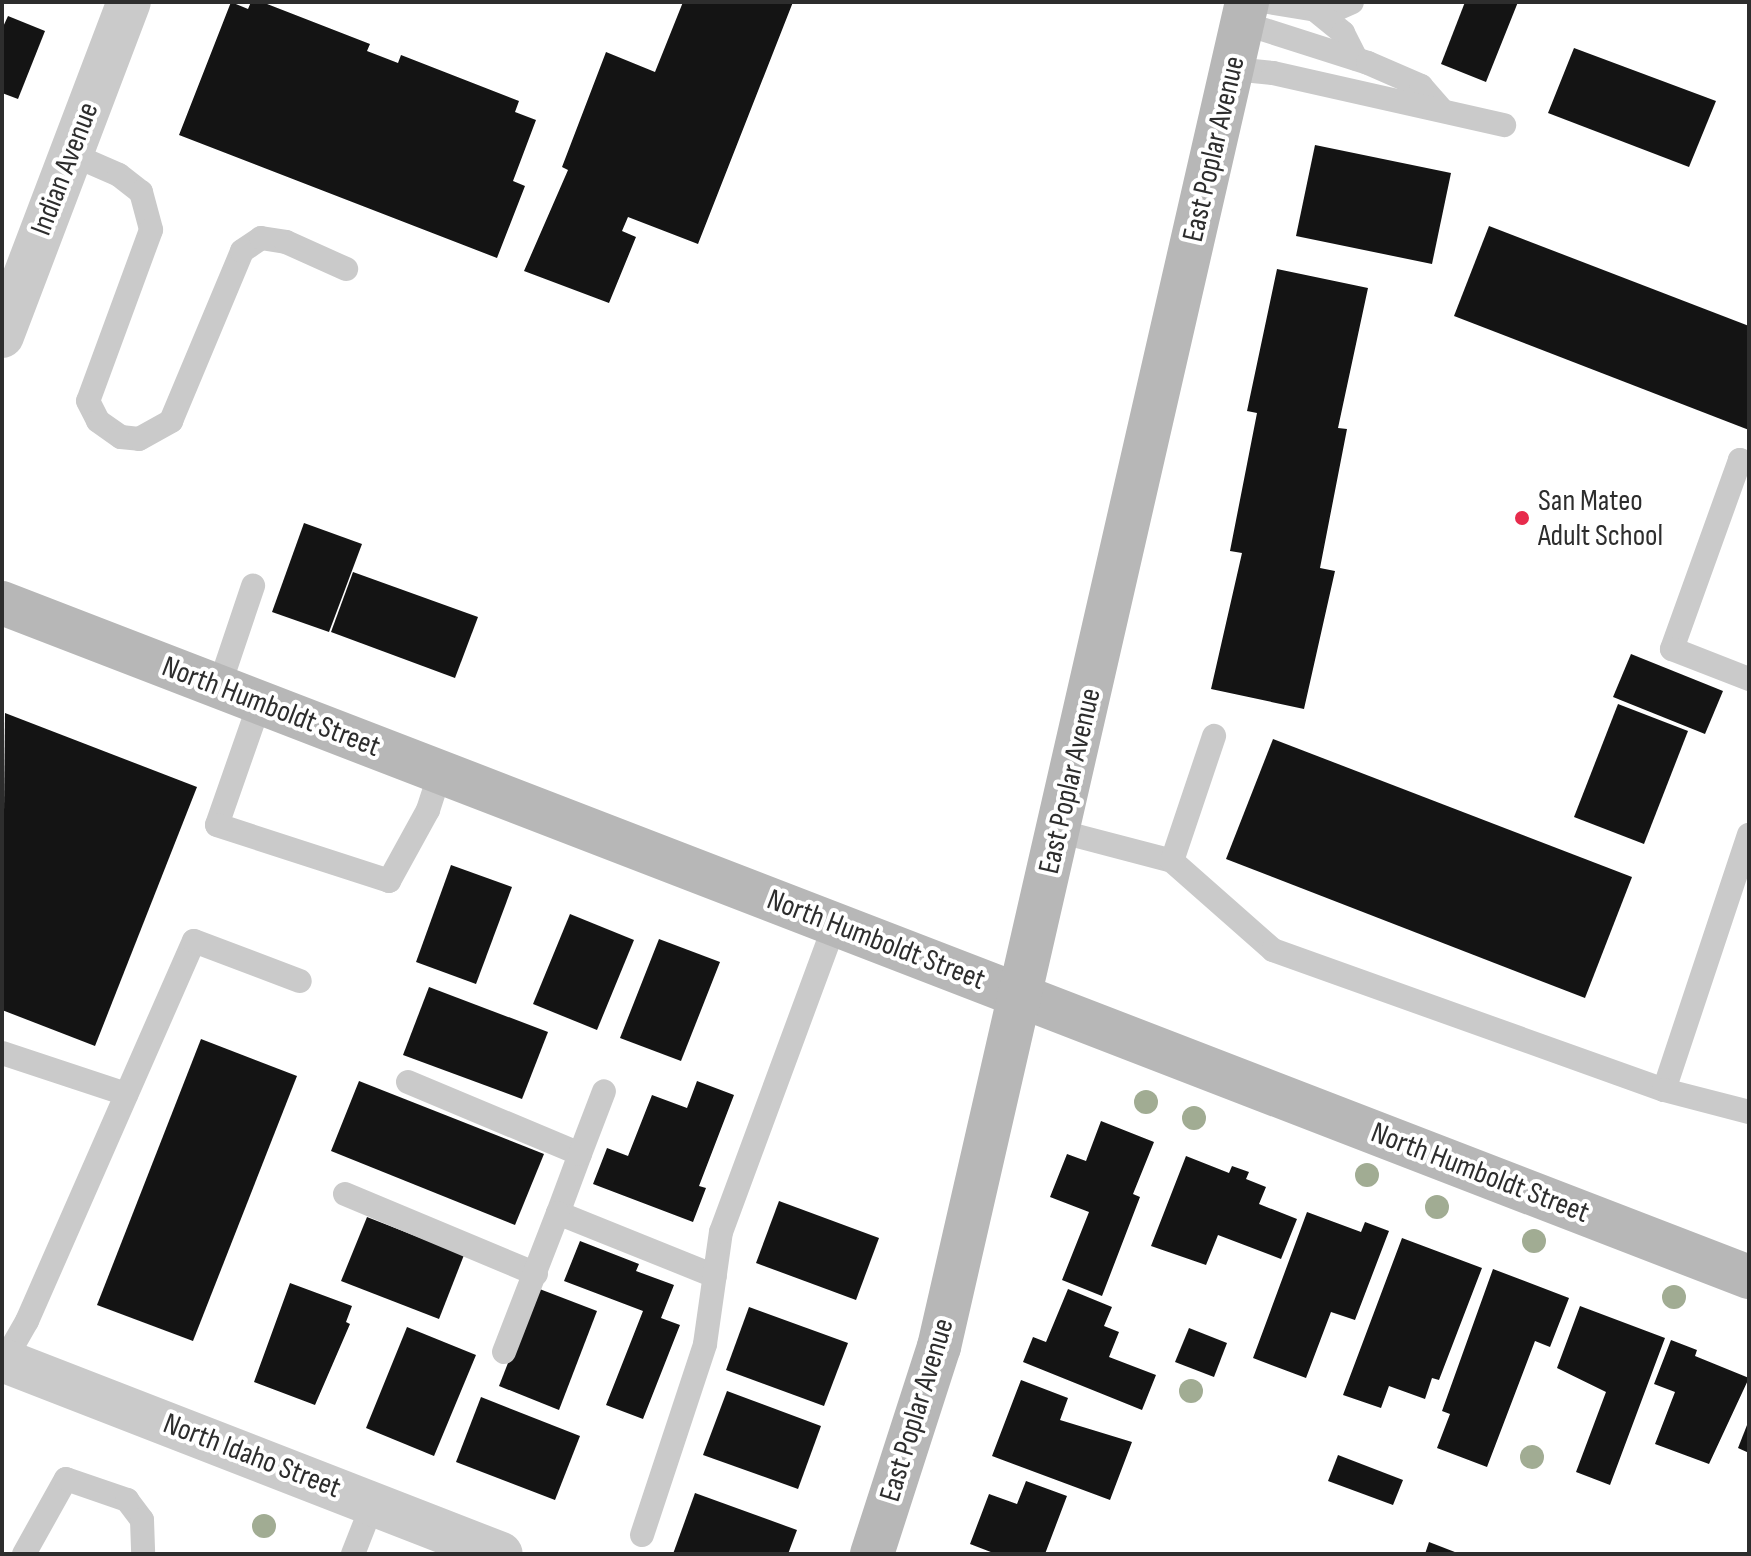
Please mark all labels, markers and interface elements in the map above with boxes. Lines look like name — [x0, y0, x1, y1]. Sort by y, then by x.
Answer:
street label: East Poplar Avenue — [1175, 53, 1253, 245]
street label: Indian Avenue — [23, 97, 107, 241]
place label: San Mateo Adult School — [1538, 483, 1663, 554]
marker: San Mateo Adult School — [1513, 509, 1531, 527]
street label: North Humboldt Street — [157, 649, 385, 765]
street label: East Poplar Avenue — [1031, 685, 1109, 877]
street label: North Humboldt Street — [762, 882, 990, 998]
street label: North Humboldt Street — [1366, 1115, 1594, 1231]
street label: East Poplar Avenue — [872, 1314, 962, 1506]
street label: North Idaho Street — [158, 1406, 346, 1506]

